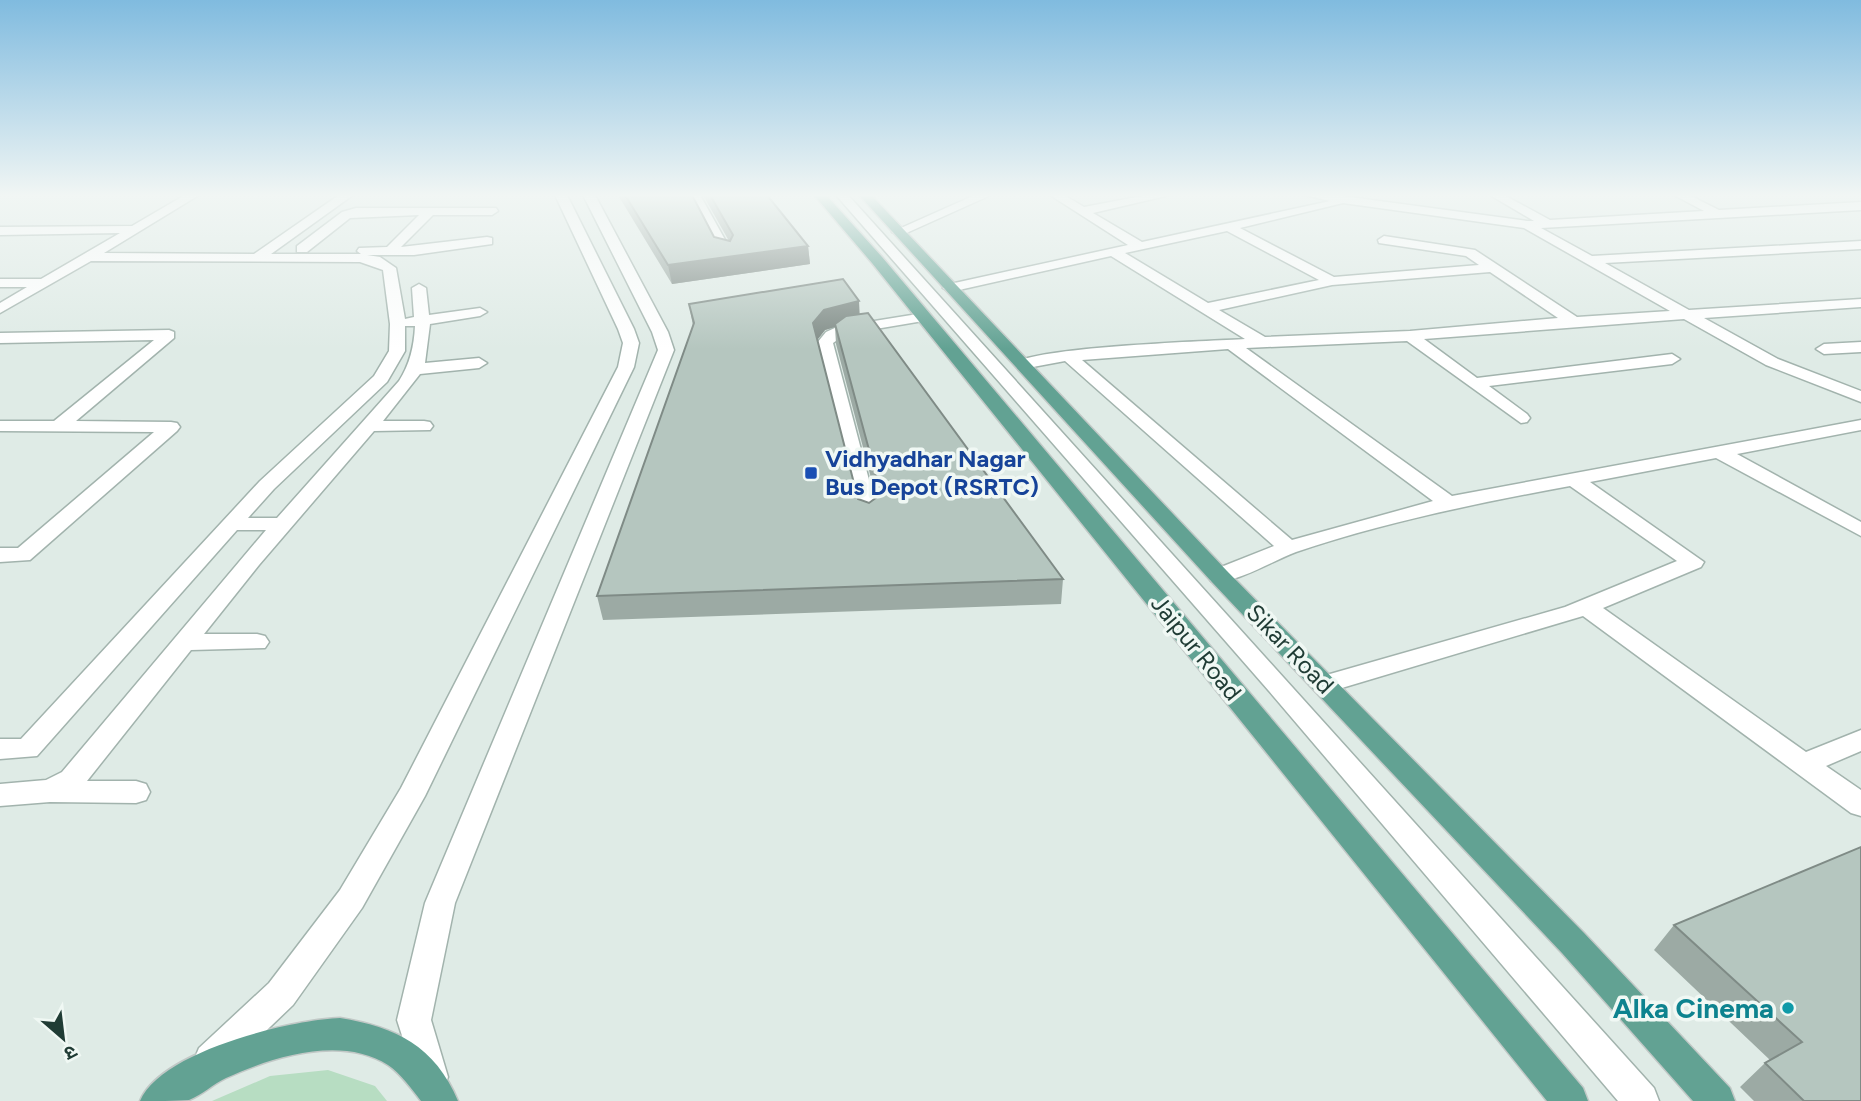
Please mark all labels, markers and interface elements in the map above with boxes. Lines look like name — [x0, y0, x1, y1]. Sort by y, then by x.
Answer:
place label: Vidhyadhar Nagar Bus Depot (RSRTC) — [825, 444, 1039, 501]
marker: Vidhyadhar Nagar Bus Depot (RSRTC) — [803, 465, 819, 481]
street label: Jaipur Road — [1145, 589, 1248, 706]
street label: Sikar Road — [1241, 598, 1340, 699]
place label: Alka Cinema — [1613, 991, 1774, 1025]
marker: Alka Cinema — [1780, 1000, 1796, 1016]
north arrow — [28, 1003, 98, 1073]
text: उ — [60, 1040, 81, 1066]

